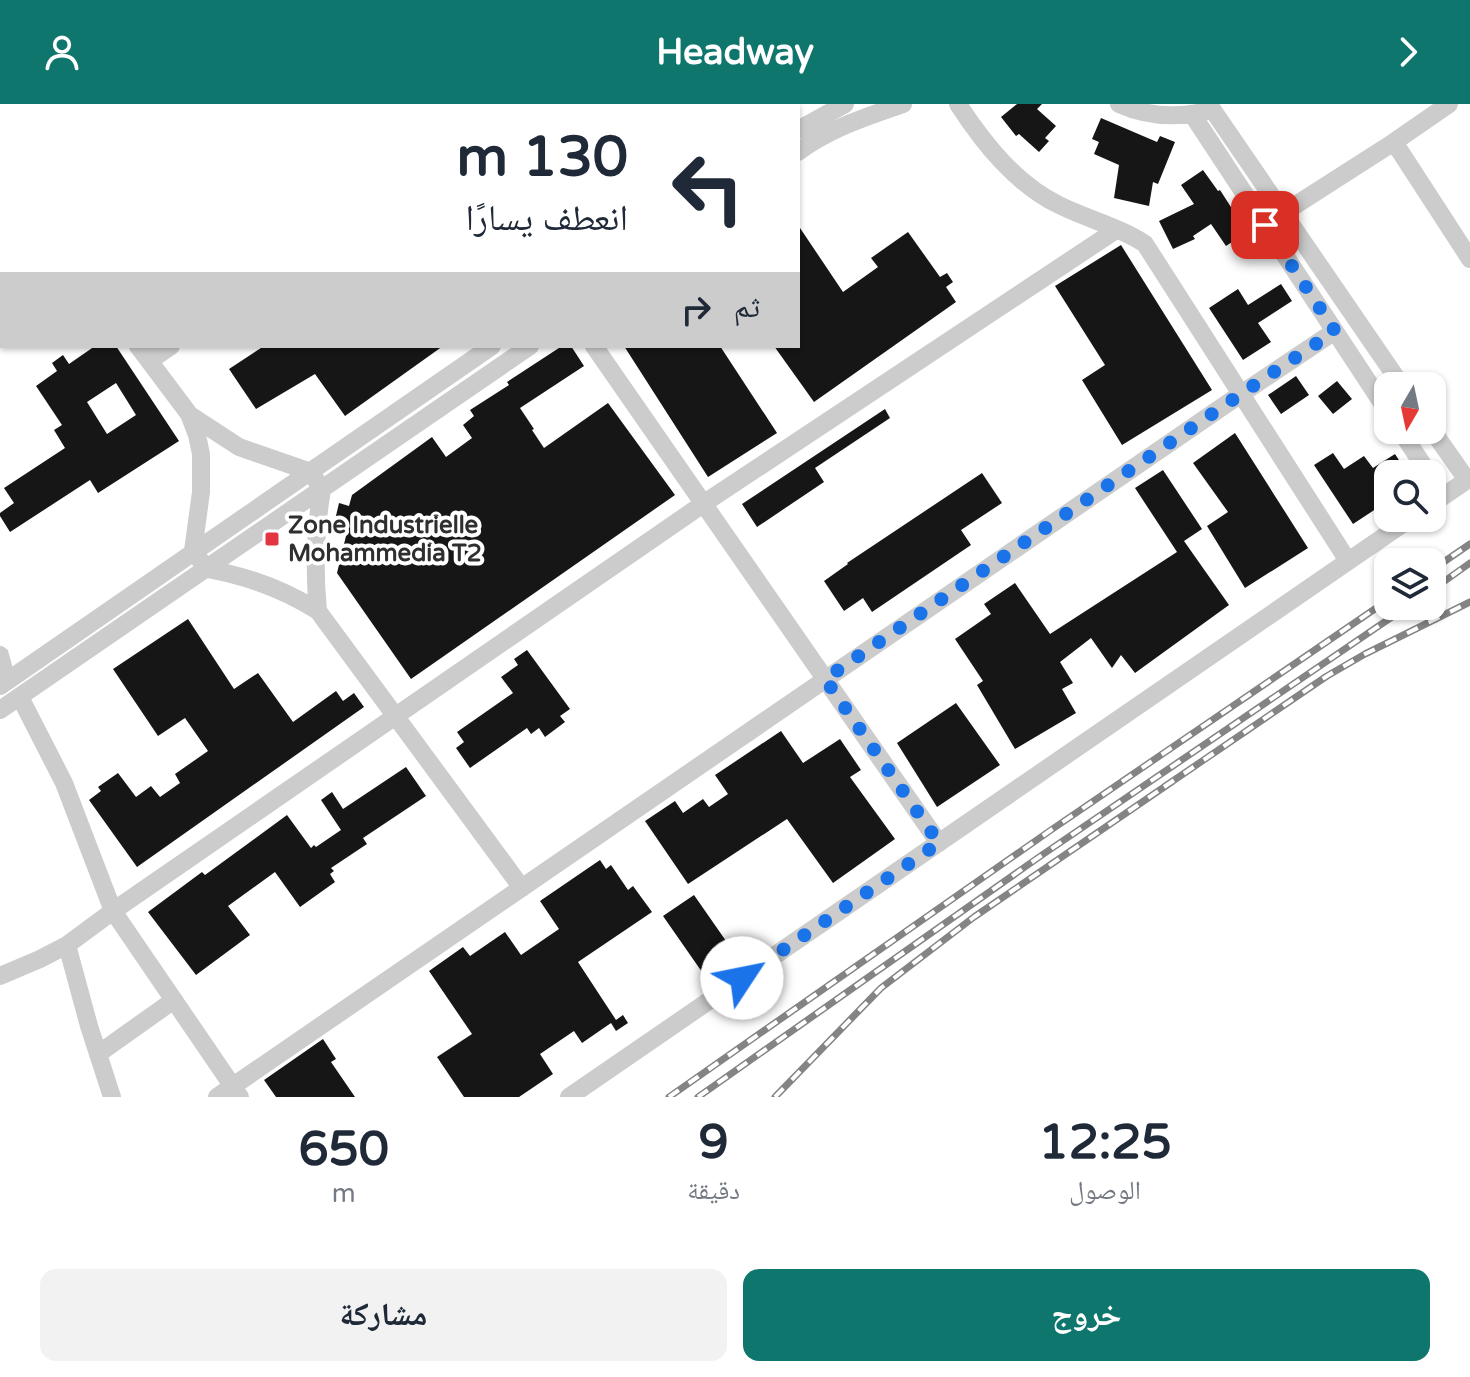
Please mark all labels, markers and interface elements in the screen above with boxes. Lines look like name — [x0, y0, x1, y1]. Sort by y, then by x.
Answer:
icon: person — [40, 30, 84, 74]
icon: forward — [1386, 30, 1430, 74]
text: Headway — [656, 31, 814, 74]
text: 130 m — [457, 124, 628, 191]
icon: left — [656, 136, 760, 240]
pin — [1231, 191, 1299, 259]
text: انعطف يسارًا — [465, 197, 628, 240]
icon: arrive — [1243, 203, 1287, 247]
icon: right — [674, 288, 718, 332]
text: ثم — [734, 289, 760, 326]
north arrow — [1374, 372, 1446, 444]
map controls — [1374, 372, 1446, 620]
button: search — [1374, 460, 1446, 532]
place label: Zone Industrielle Mohammedia T2 — [288, 511, 482, 568]
marker: Zone Industrielle Mohammedia T2 — [263, 530, 281, 548]
button: layers — [1374, 548, 1446, 620]
position arrow — [700, 936, 784, 1020]
text: 9 — [699, 1114, 729, 1172]
text: 12:25 — [1039, 1114, 1172, 1172]
text: 650 — [298, 1121, 389, 1179]
text: دقيقة — [687, 1175, 740, 1206]
text: الوصول — [1069, 1175, 1141, 1206]
text: m — [332, 1178, 356, 1209]
button: مشاركة — [40, 1269, 727, 1361]
button: خروج — [743, 1269, 1430, 1361]

